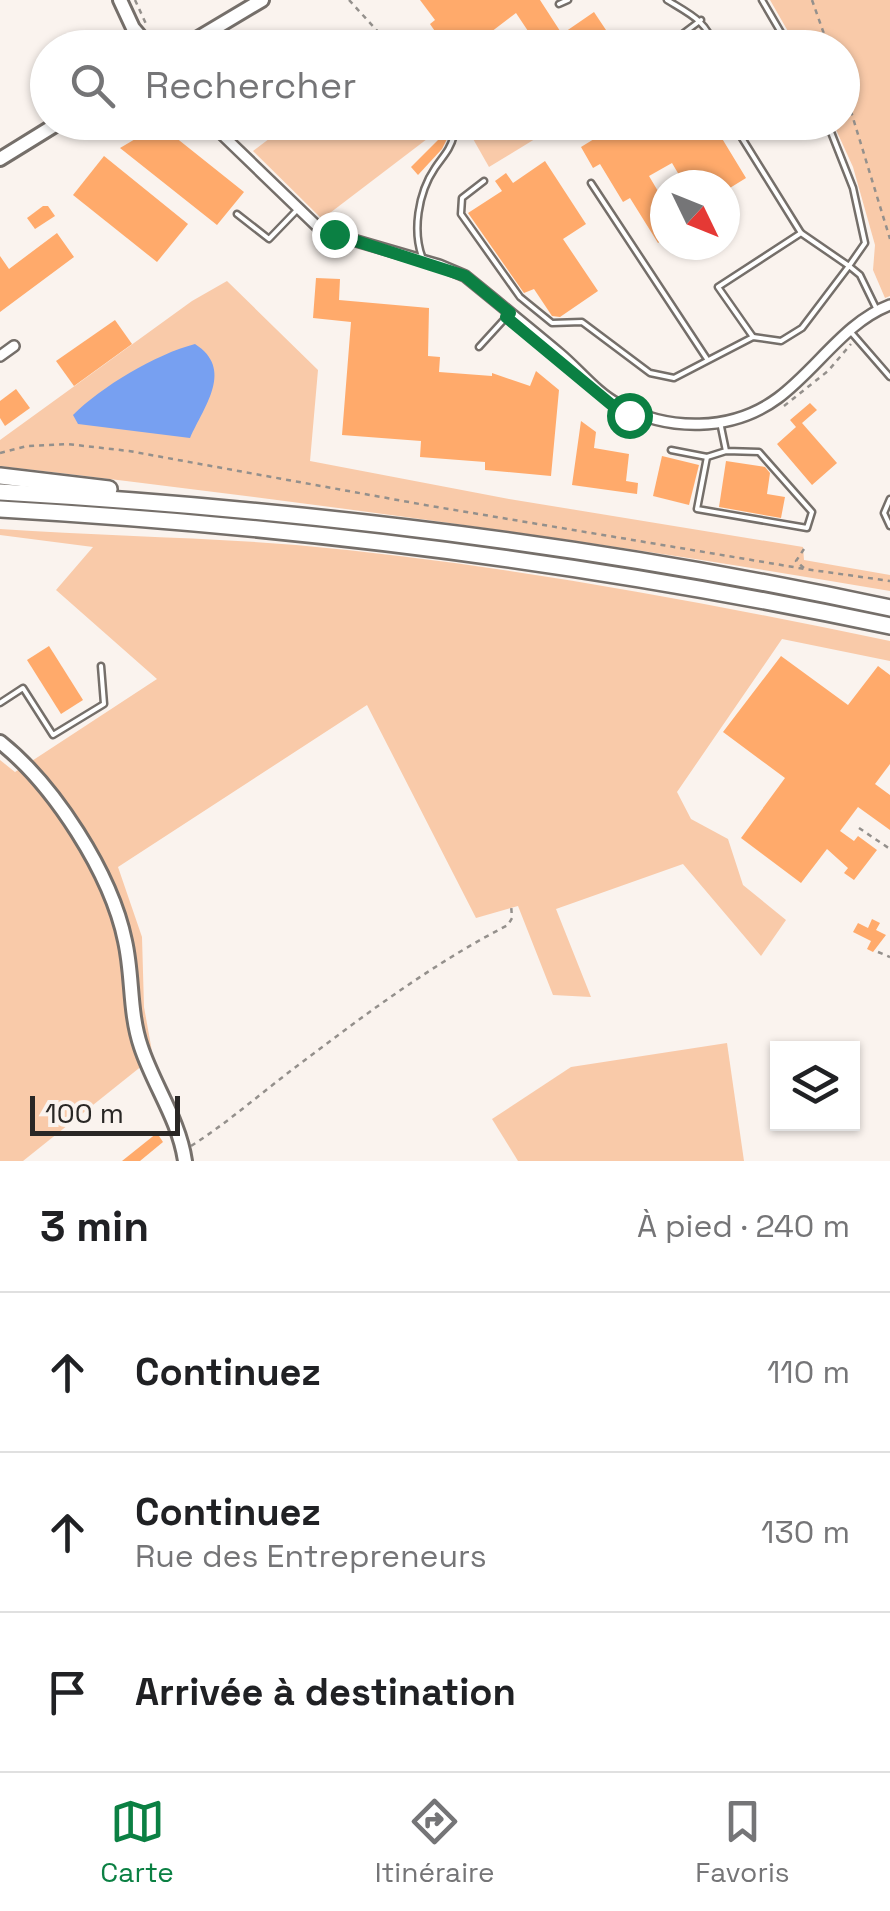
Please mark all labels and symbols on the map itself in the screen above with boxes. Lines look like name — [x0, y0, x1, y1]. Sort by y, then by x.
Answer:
north arrow — [650, 170, 740, 260]
route end — [312, 212, 358, 258]
route start — [607, 393, 653, 439]
scale bar — [30, 1091, 180, 1136]

